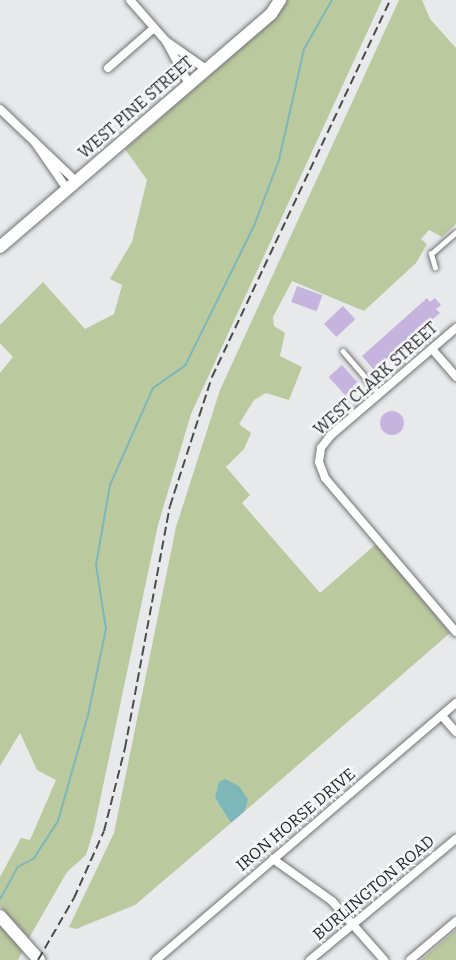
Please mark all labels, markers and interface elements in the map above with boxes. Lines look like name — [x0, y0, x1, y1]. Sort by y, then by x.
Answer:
street label: WEST PINE STREET — [75, 53, 197, 163]
street label: WEST CLARK STREET — [310, 318, 442, 440]
street label: IRON HORSE DRIVE — [233, 765, 359, 875]
street label: BURLINGTON ROAD — [309, 832, 439, 944]

